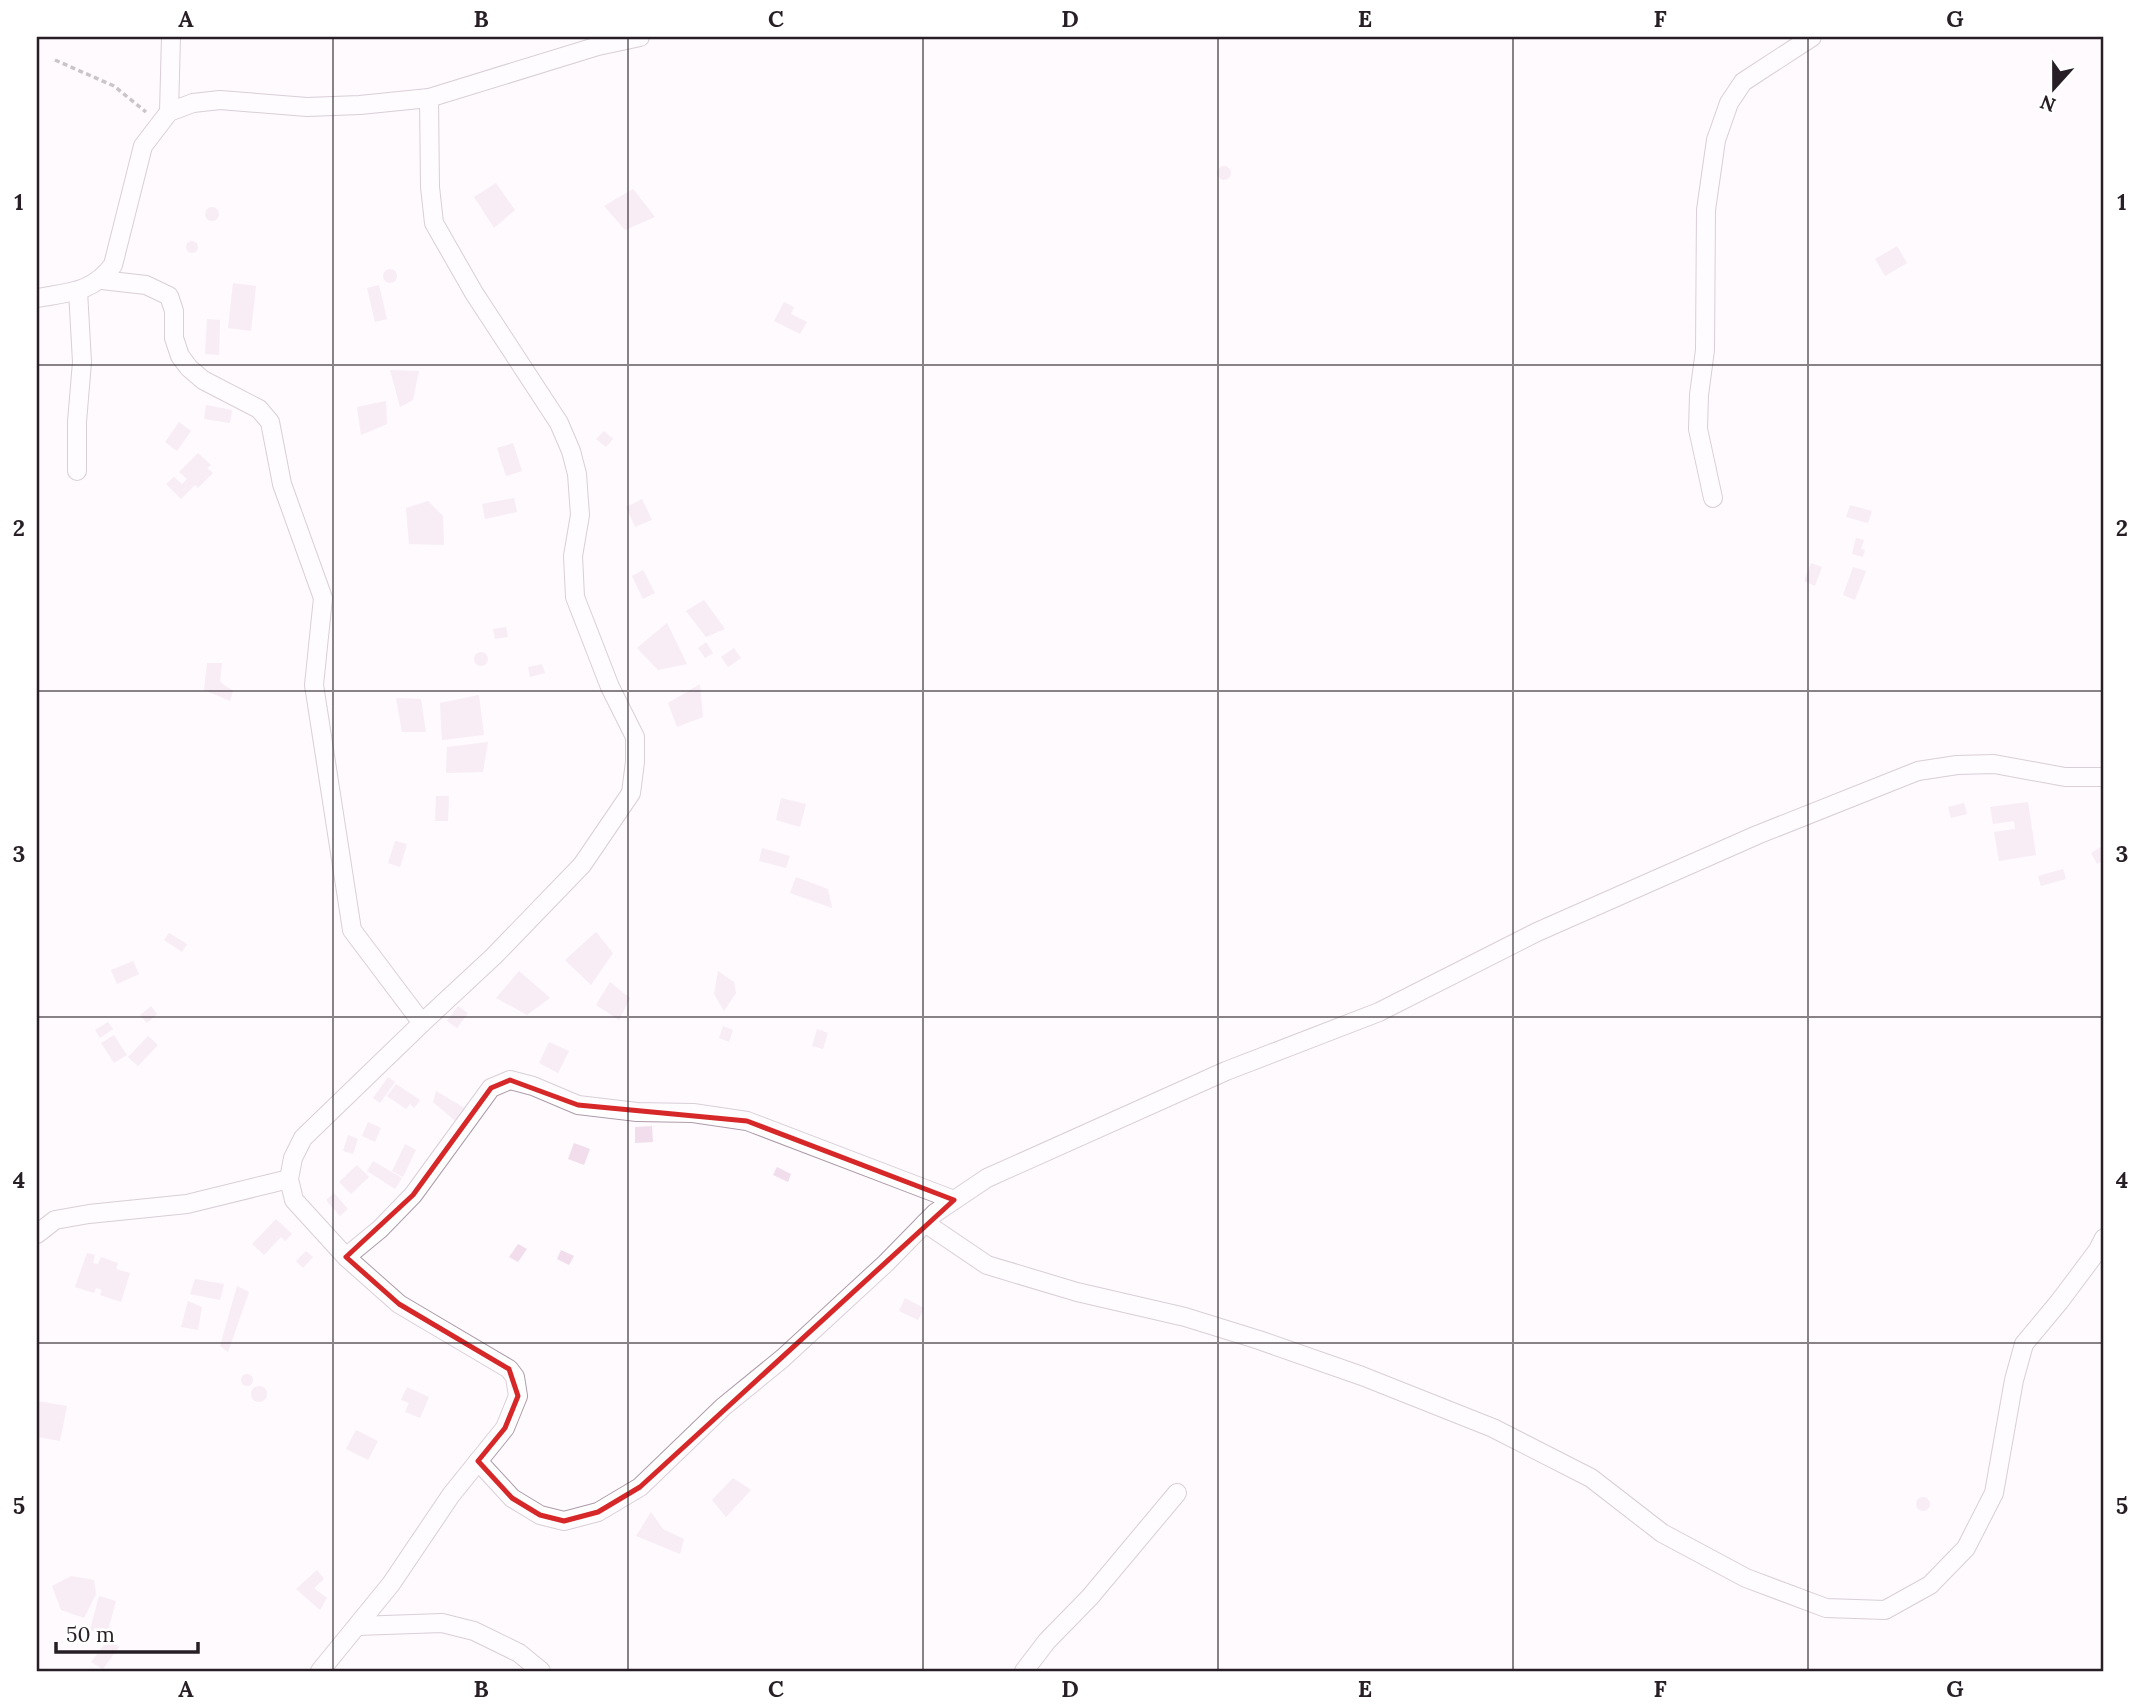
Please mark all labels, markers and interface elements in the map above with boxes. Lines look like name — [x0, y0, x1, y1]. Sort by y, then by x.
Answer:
text: A — [178, 4, 194, 33]
text: B — [473, 4, 489, 33]
text: C — [768, 4, 784, 33]
text: D — [1061, 4, 1079, 33]
text: E — [1358, 4, 1372, 33]
text: F — [1653, 4, 1667, 33]
text: G — [1946, 4, 1964, 33]
north arrow — [2018, 52, 2088, 122]
text: N — [2036, 90, 2059, 118]
text: 1 — [14, 187, 24, 216]
text: 1 — [2117, 187, 2127, 216]
text: 2 — [13, 513, 25, 542]
text: 2 — [2116, 513, 2128, 542]
text: 3 — [13, 839, 25, 868]
text: 3 — [2116, 839, 2128, 868]
text: 4 — [13, 1165, 25, 1194]
text: 4 — [2116, 1165, 2128, 1194]
text: 5 — [13, 1491, 25, 1520]
text: 5 — [2116, 1491, 2128, 1520]
scale bar — [56, 1610, 198, 1654]
text: 50 m — [66, 1621, 115, 1648]
text: A — [178, 1674, 194, 1703]
text: B — [473, 1674, 489, 1703]
text: C — [768, 1674, 784, 1703]
text: D — [1061, 1674, 1079, 1703]
text: E — [1358, 1674, 1372, 1703]
text: F — [1653, 1674, 1667, 1703]
text: G — [1946, 1674, 1964, 1703]

